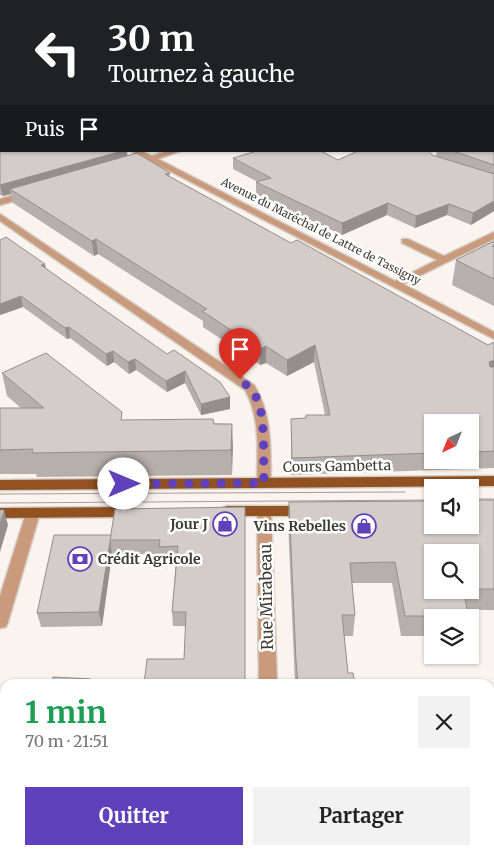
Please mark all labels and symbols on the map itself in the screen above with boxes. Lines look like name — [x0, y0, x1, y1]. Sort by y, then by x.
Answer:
street label: Avenue du Maréchal de Lattre de Tassigny — [218, 174, 424, 288]
pin — [219, 328, 261, 379]
north arrow — [424, 414, 479, 469]
street label: Cours Gambetta — [283, 456, 392, 476]
position arrow — [97, 457, 149, 509]
shop icon: Jour J — [212, 511, 238, 537]
shop icon: Vins Rebelles — [351, 513, 377, 539]
place label: Jour J — [169, 515, 208, 533]
place label: Vins Rebelles — [253, 517, 346, 535]
street label: Rue Mirabeau — [255, 544, 277, 650]
bank icon: Crédit Agricole — [67, 546, 93, 572]
place label: Crédit Agricole — [98, 550, 201, 568]

